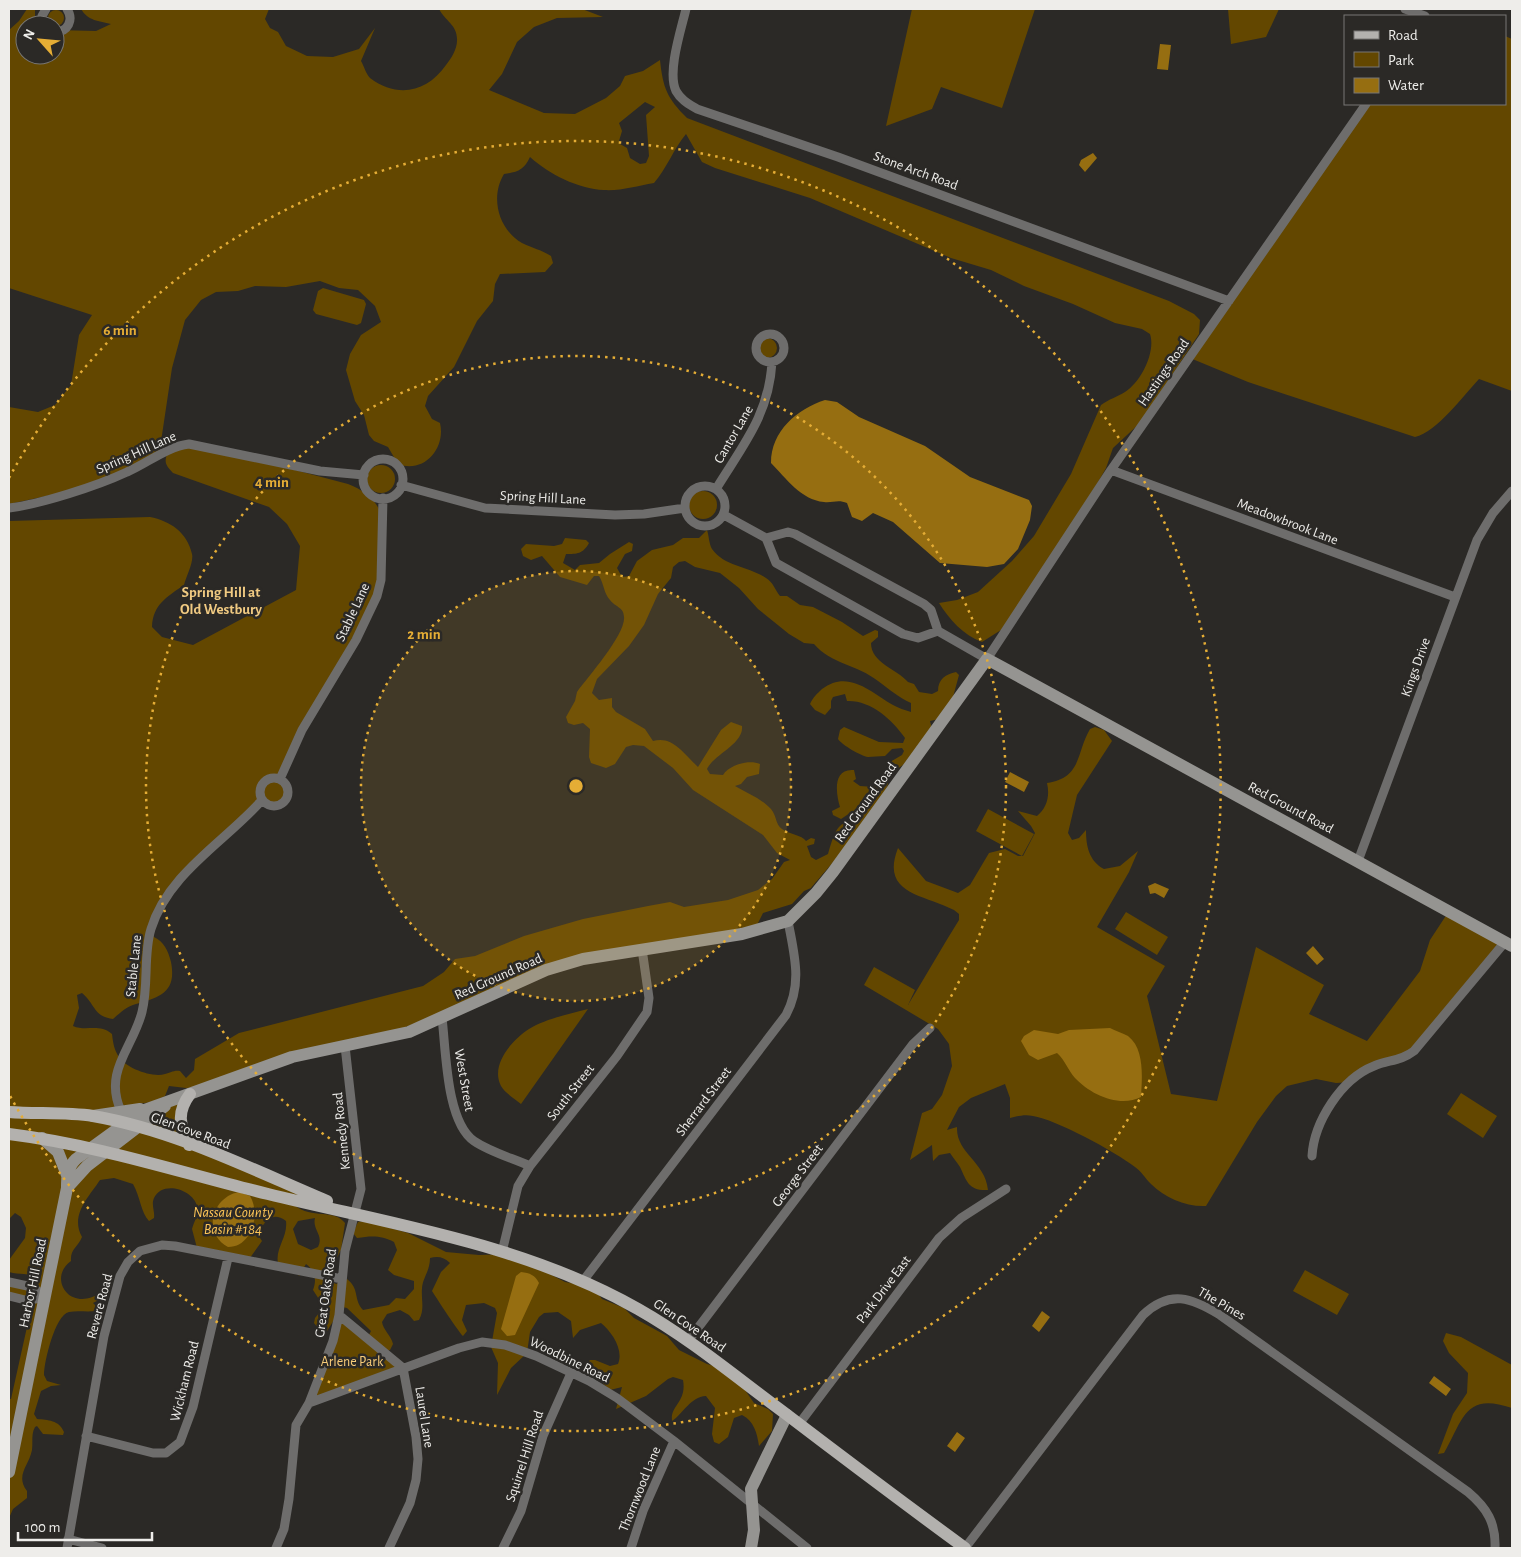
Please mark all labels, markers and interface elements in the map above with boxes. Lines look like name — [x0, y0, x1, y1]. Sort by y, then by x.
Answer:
north arrow — [15, 15, 65, 65]
legend — [1344, 15, 1506, 105]
text: N — [21, 27, 38, 42]
text: Road — [1388, 28, 1418, 43]
text: Park — [1388, 53, 1414, 68]
text: Water — [1388, 78, 1424, 93]
street label: Stone Arch Road — [871, 149, 960, 193]
text: 6 min — [103, 323, 137, 338]
street label: Hastings Road — [1136, 337, 1192, 409]
street label: Cantor Lane — [712, 403, 756, 466]
street label: Spring Hill Lane — [94, 429, 178, 477]
text: 4 min — [255, 475, 289, 490]
street label: Spring Hill Lane — [500, 489, 586, 507]
street label: Meadowbrook Lane — [1235, 496, 1340, 548]
street label: Stable Lane — [333, 581, 373, 644]
district label: Spring Hill at Old Westbury — [180, 585, 262, 617]
text: 2 min — [407, 627, 441, 642]
street label: Kings Drive — [1399, 636, 1433, 699]
street label: Red Ground Road — [832, 760, 899, 845]
centre of rings — [567, 777, 585, 795]
street label: Red Ground Road — [1246, 780, 1336, 836]
street label: Stable Lane — [124, 934, 144, 998]
street label: Red Ground Road — [452, 951, 544, 1003]
street label: West Street — [452, 1048, 476, 1113]
street label: South Street — [545, 1061, 597, 1123]
street label: Sherrard Street — [673, 1064, 735, 1139]
street label: Kennedy Road — [331, 1091, 353, 1170]
street label: Glen Cove Road — [149, 1110, 232, 1152]
street label: George Street — [770, 1141, 826, 1210]
water label: Nassau County Basin #184 — [193, 1205, 274, 1237]
street label: Harbor Hill Road — [17, 1237, 49, 1329]
street label: Great Oaks Road — [313, 1248, 339, 1338]
street label: Park Drive East — [854, 1253, 914, 1326]
street label: Revere Road — [85, 1272, 115, 1340]
street label: The Pines — [1195, 1285, 1248, 1323]
street label: Glen Cove Road — [651, 1297, 728, 1355]
street label: Woodbine Road — [527, 1334, 612, 1385]
street label: Wickham Road — [168, 1339, 202, 1423]
park label: Arlene Park — [321, 1355, 384, 1369]
street label: Laurel Lane — [412, 1386, 436, 1449]
street label: Squirrel Hill Road — [504, 1409, 546, 1504]
street label: Thornwood Lane — [616, 1445, 663, 1534]
scale bar — [18, 1510, 151, 1542]
text: 100 m — [25, 1520, 60, 1535]

